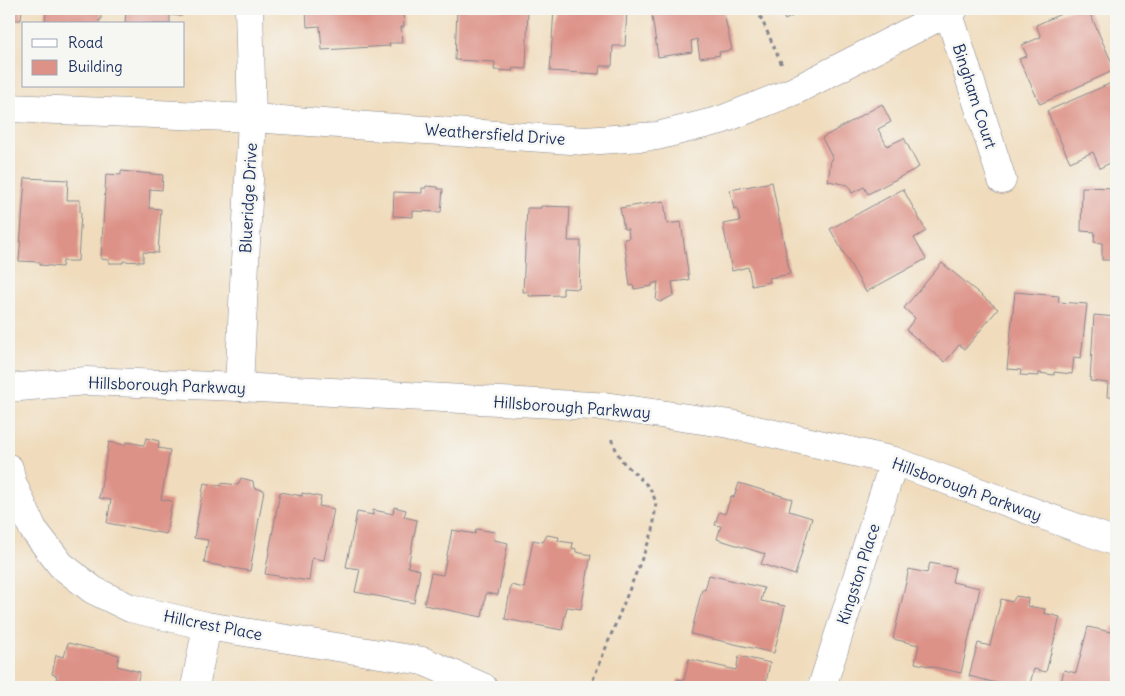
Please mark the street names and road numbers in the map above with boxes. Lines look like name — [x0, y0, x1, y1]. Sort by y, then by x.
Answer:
street label: Bingham Court — [949, 41, 1002, 152]
street label: Weathersfield Drive — [424, 119, 566, 149]
street label: Blueridge Drive — [235, 142, 261, 254]
street label: Hillsborough Parkway — [88, 372, 246, 398]
street label: Hillsborough Parkway — [493, 392, 651, 422]
street label: Hillsborough Parkway — [889, 453, 1045, 525]
street label: Kingston Place — [832, 521, 884, 627]
street label: Hillcrest Place — [162, 606, 264, 644]

